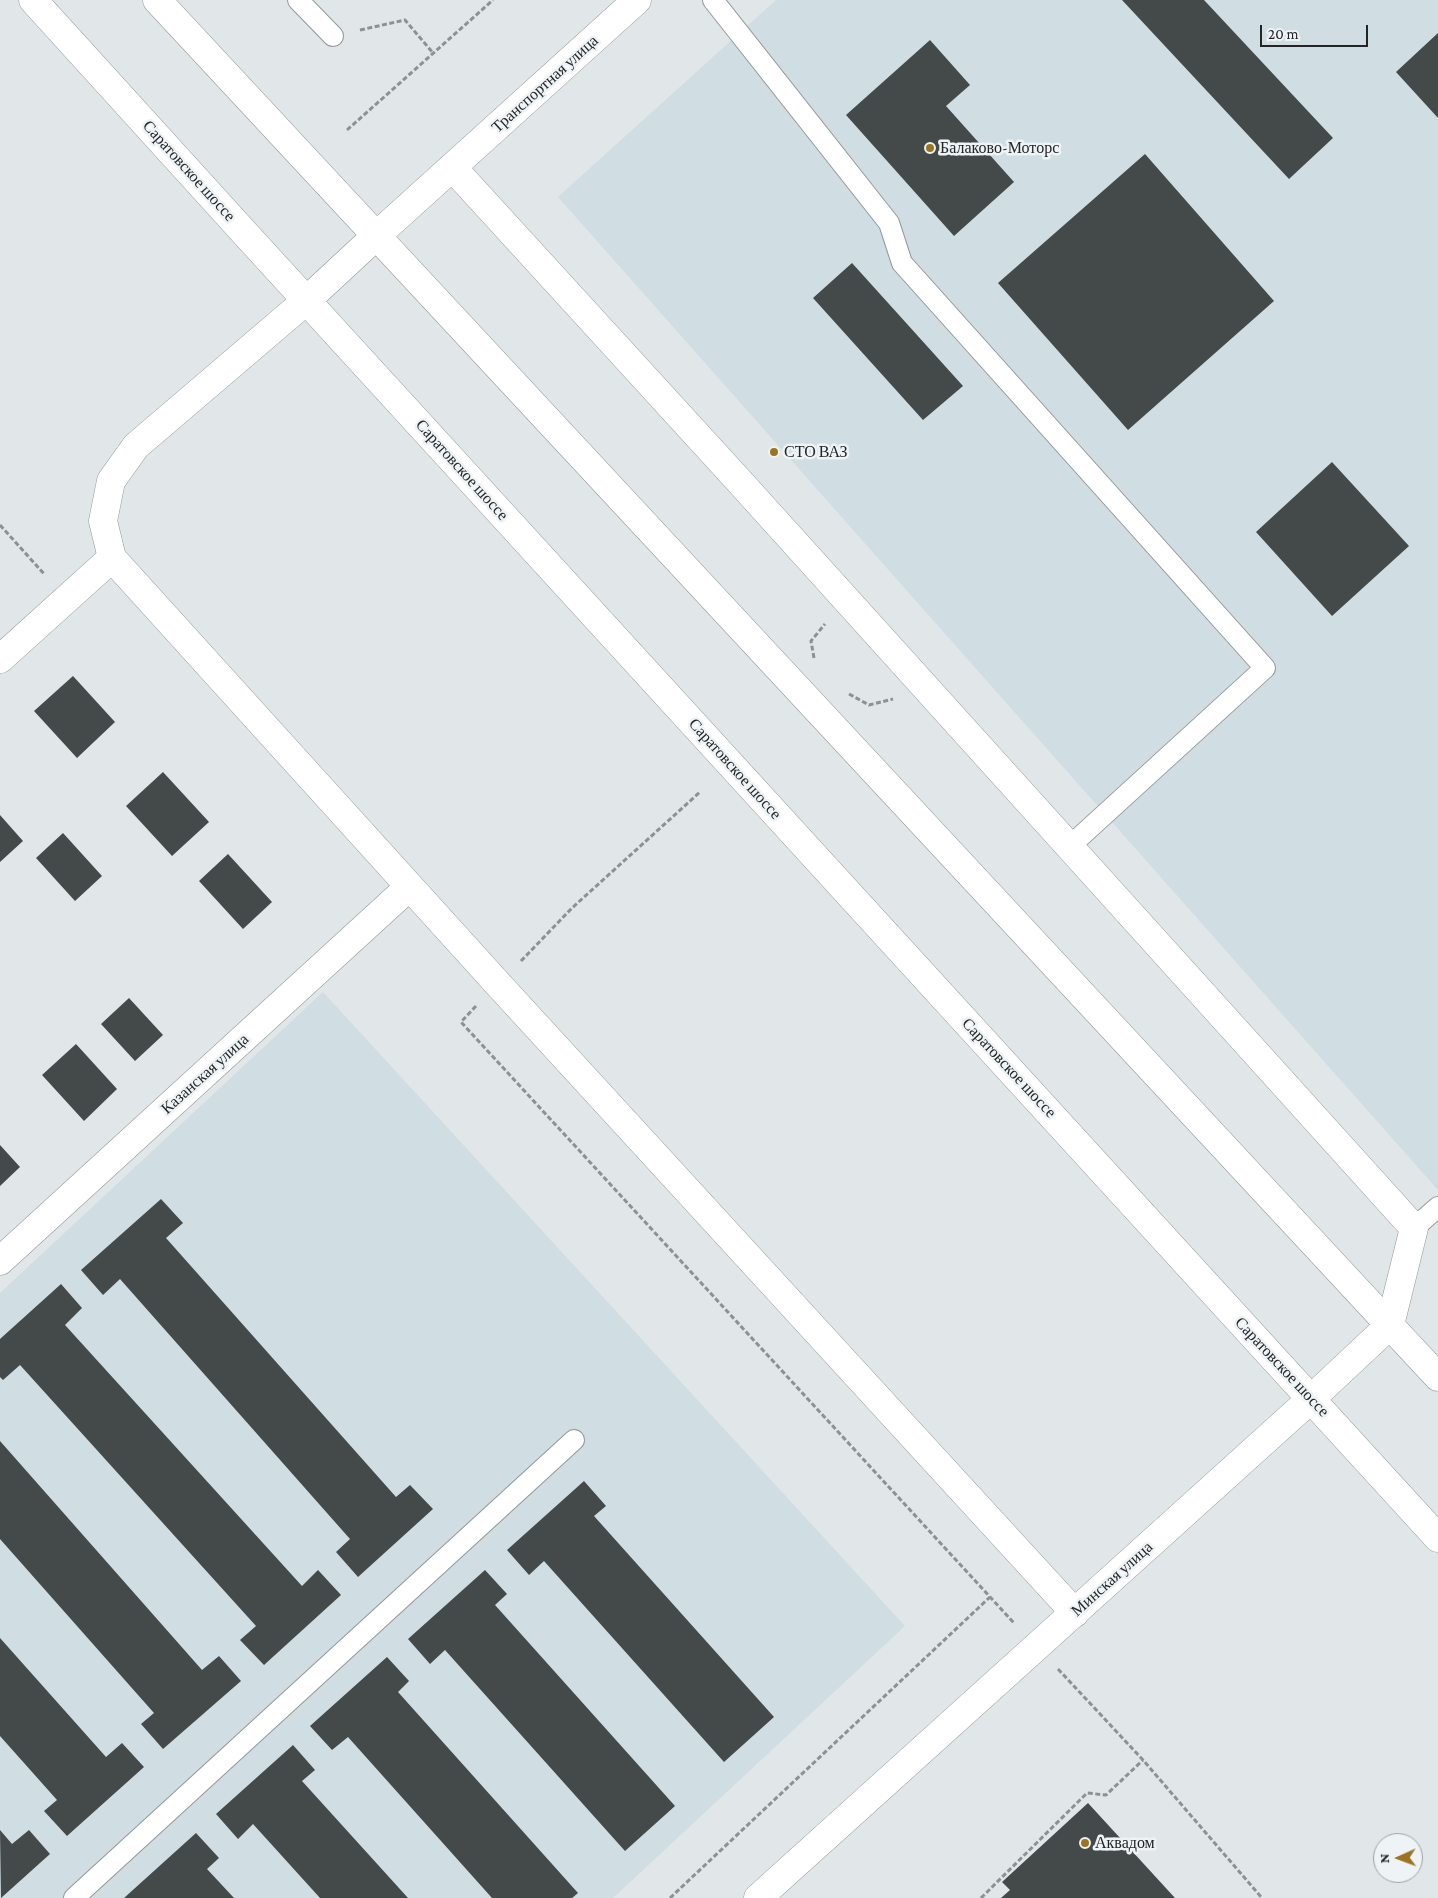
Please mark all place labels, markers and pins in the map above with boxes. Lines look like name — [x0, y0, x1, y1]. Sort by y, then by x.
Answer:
place label: Балаково-Моторс — [940, 138, 1059, 158]
marker: Балаково-Моторс — [924, 142, 936, 154]
place label: СТО ВАЗ — [784, 442, 848, 462]
marker: СТО ВАЗ — [768, 446, 780, 458]
place label: Аквадом — [1095, 1833, 1155, 1853]
marker: Аквадом — [1079, 1837, 1091, 1849]

